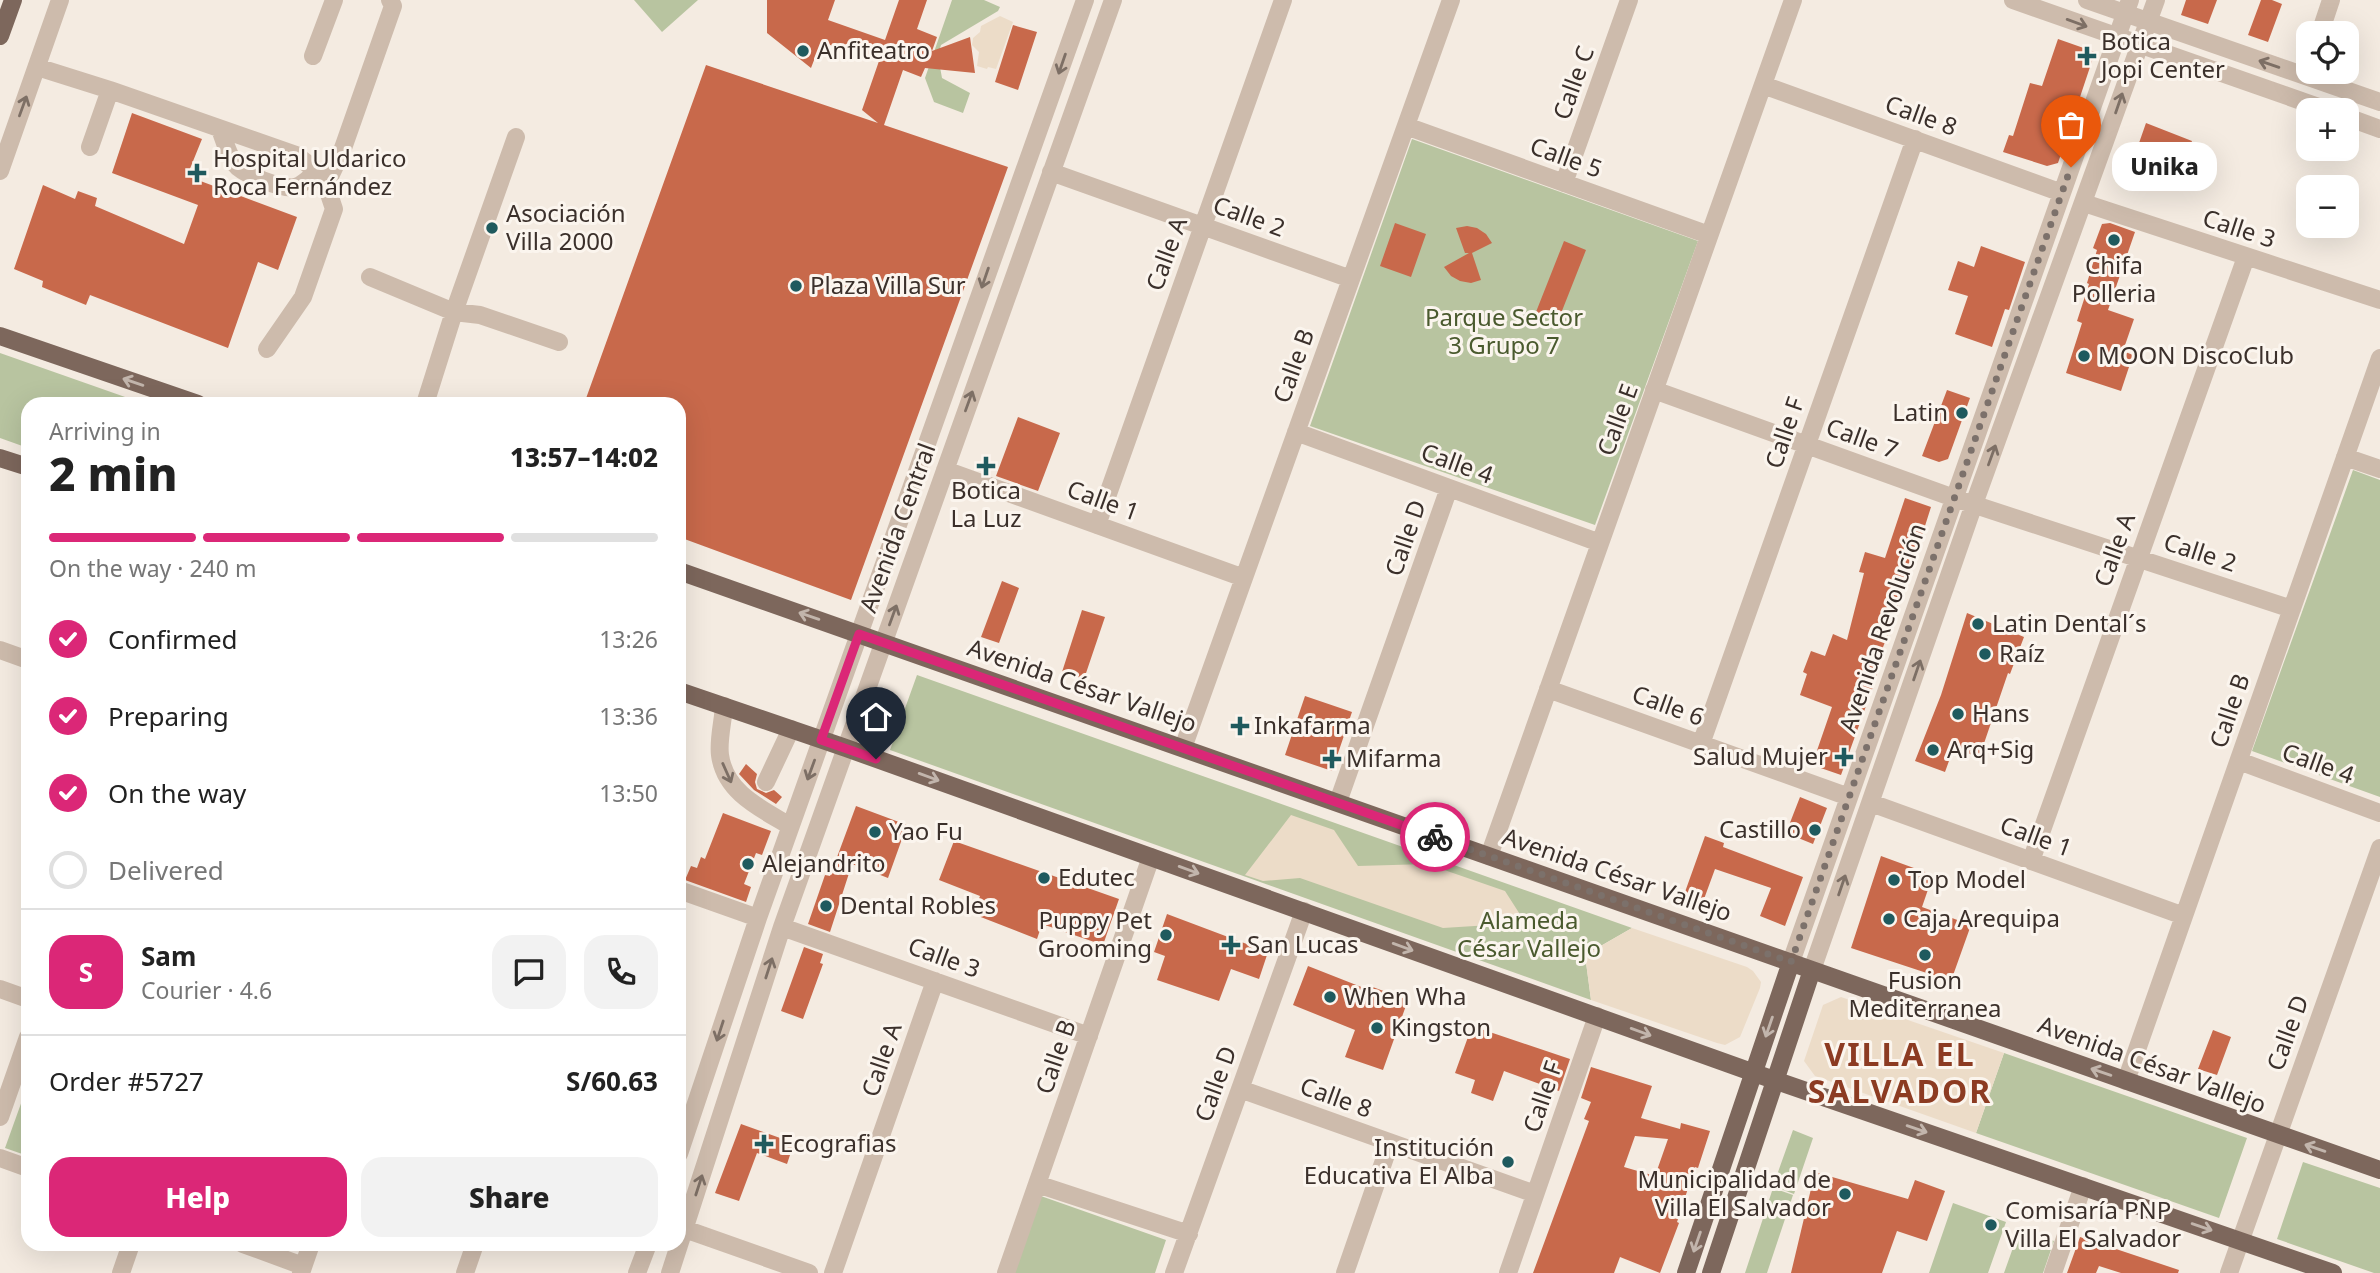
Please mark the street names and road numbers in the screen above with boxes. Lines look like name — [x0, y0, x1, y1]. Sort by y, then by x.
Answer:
street label: Calle C — [1544, 41, 1601, 124]
street label: Calle 8 — [1881, 86, 1962, 143]
street label: Calle 5 — [1526, 128, 1607, 185]
street label: Calle 2 — [1209, 187, 1290, 244]
street label: Calle 3 — [2199, 200, 2280, 255]
street label: Calle A — [1137, 211, 1194, 295]
street label: Calle B — [1264, 324, 1321, 407]
street label: Calle E — [1588, 379, 1645, 460]
street label: Calle F — [1756, 393, 1811, 473]
street label: Calle 7 — [1822, 409, 1903, 466]
street label: Calle 4 — [1417, 434, 1498, 491]
street label: Avenida Central — [851, 438, 943, 617]
street label: Calle 1 — [1063, 471, 1144, 528]
street label: Calle D — [1376, 495, 1433, 580]
street label: Calle A — [2085, 507, 2142, 591]
street label: Avenida Revolución — [1830, 518, 1933, 737]
street label: Calle 2 — [2160, 524, 2241, 579]
street label: Avenida César Vallejo — [963, 630, 1202, 739]
street label: Calle B — [2201, 669, 2257, 752]
street label: Calle 6 — [1628, 676, 1709, 733]
street label: Calle 4 — [2278, 734, 2359, 791]
street label: Calle 1 — [1996, 807, 2077, 864]
street label: Avenida César Vallejo — [1498, 819, 1737, 928]
street label: Calle 3 — [904, 928, 985, 985]
street label: Calle D — [2258, 990, 2315, 1075]
street label: Avenida César Vallejo — [2034, 1007, 2271, 1120]
street label: Calle B — [1027, 1015, 1083, 1098]
street label: Calle A — [853, 1018, 909, 1101]
street label: Calle D — [1186, 1041, 1243, 1126]
street label: Calle F — [1514, 1057, 1569, 1137]
street label: Calle 8 — [1296, 1068, 1377, 1125]

